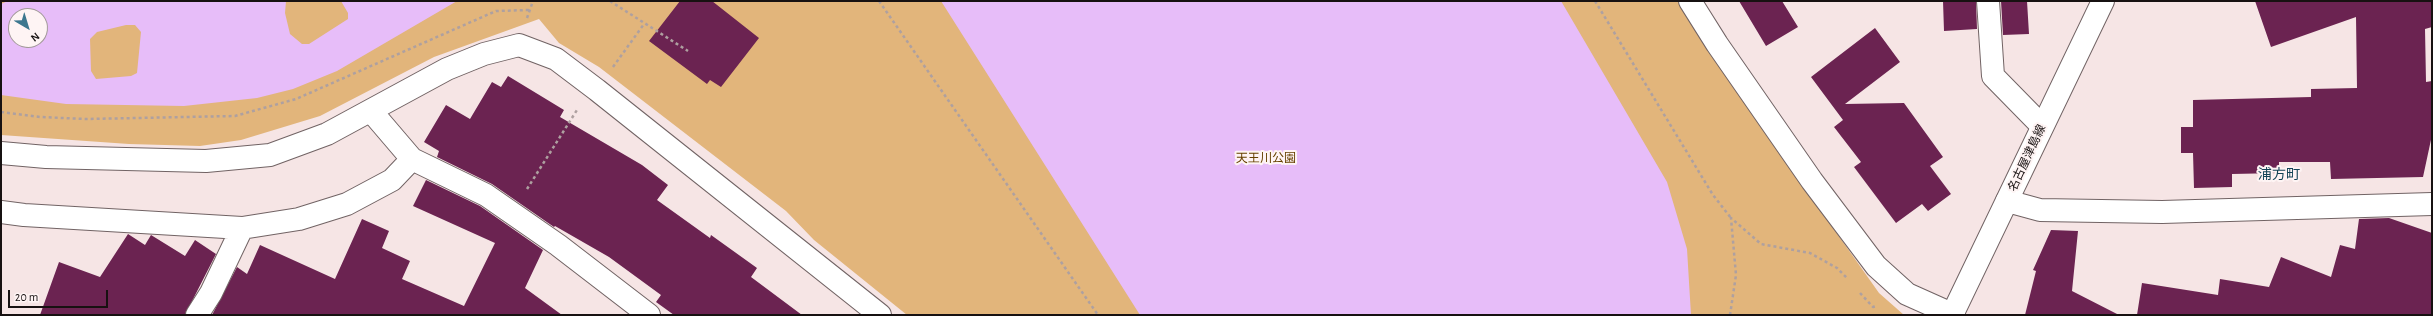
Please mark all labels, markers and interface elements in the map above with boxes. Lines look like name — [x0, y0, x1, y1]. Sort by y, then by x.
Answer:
north arrow — [8, 8, 48, 48]
text: N — [29, 30, 41, 44]
street label: 名古屋津島線 — [2005, 122, 2049, 194]
park label: 天王川公園 — [1236, 151, 1296, 165]
district label: 浦方町 — [2258, 167, 2300, 183]
scale bar — [10, 282, 110, 308]
text: 20 m — [15, 291, 38, 303]

